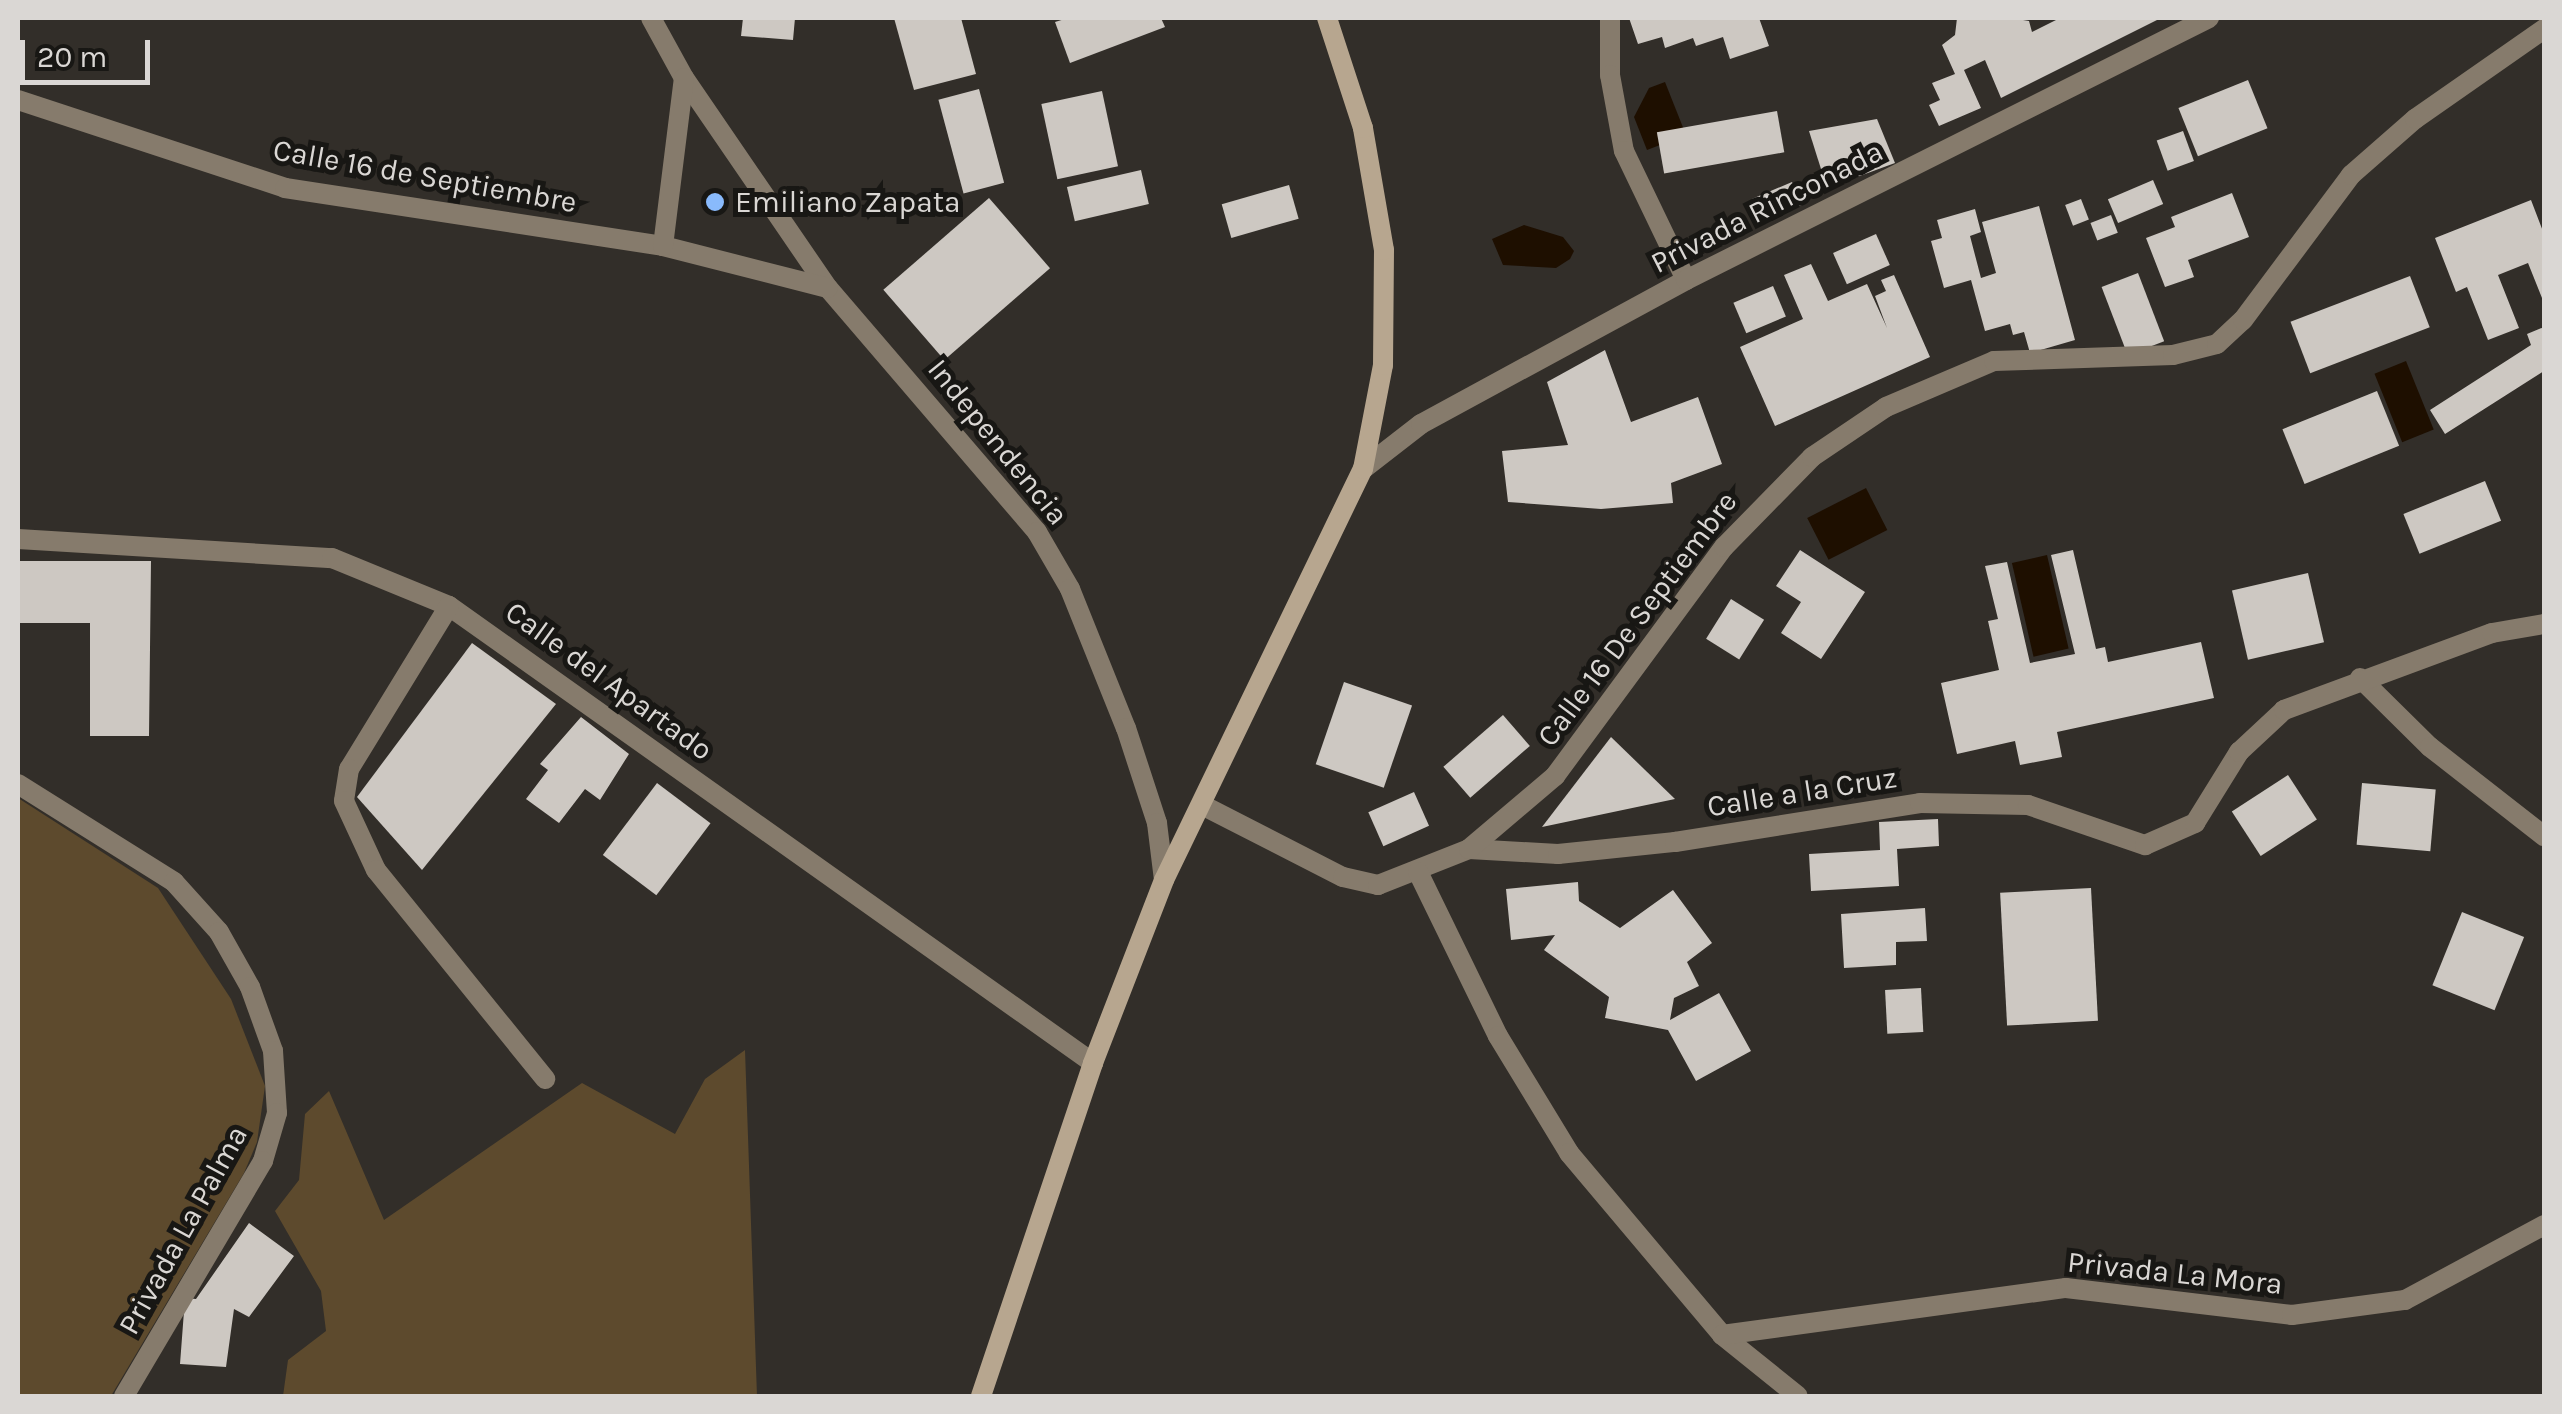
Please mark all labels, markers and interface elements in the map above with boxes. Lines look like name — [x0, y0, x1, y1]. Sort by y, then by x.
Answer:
scale bar — [25, 20, 155, 82]
text: 20 m — [37, 39, 107, 75]
street label: Calle 16 de Septiembre — [270, 132, 580, 220]
street label: Privada Rinconada — [1645, 133, 1889, 281]
place label: Emiliano Zapata — [735, 184, 960, 220]
marker: Emiliano Zapata — [704, 191, 726, 213]
street label: Independencia — [920, 352, 1076, 532]
street label: Calle 16 De Septiembre — [1529, 485, 1745, 753]
street label: Calle del Apartado — [498, 594, 720, 768]
street label: Calle a la Cruz — [1705, 759, 1899, 825]
street label: Privada La Palma — [111, 1119, 255, 1341]
street label: Privada La Mora — [2066, 1244, 2284, 1302]

